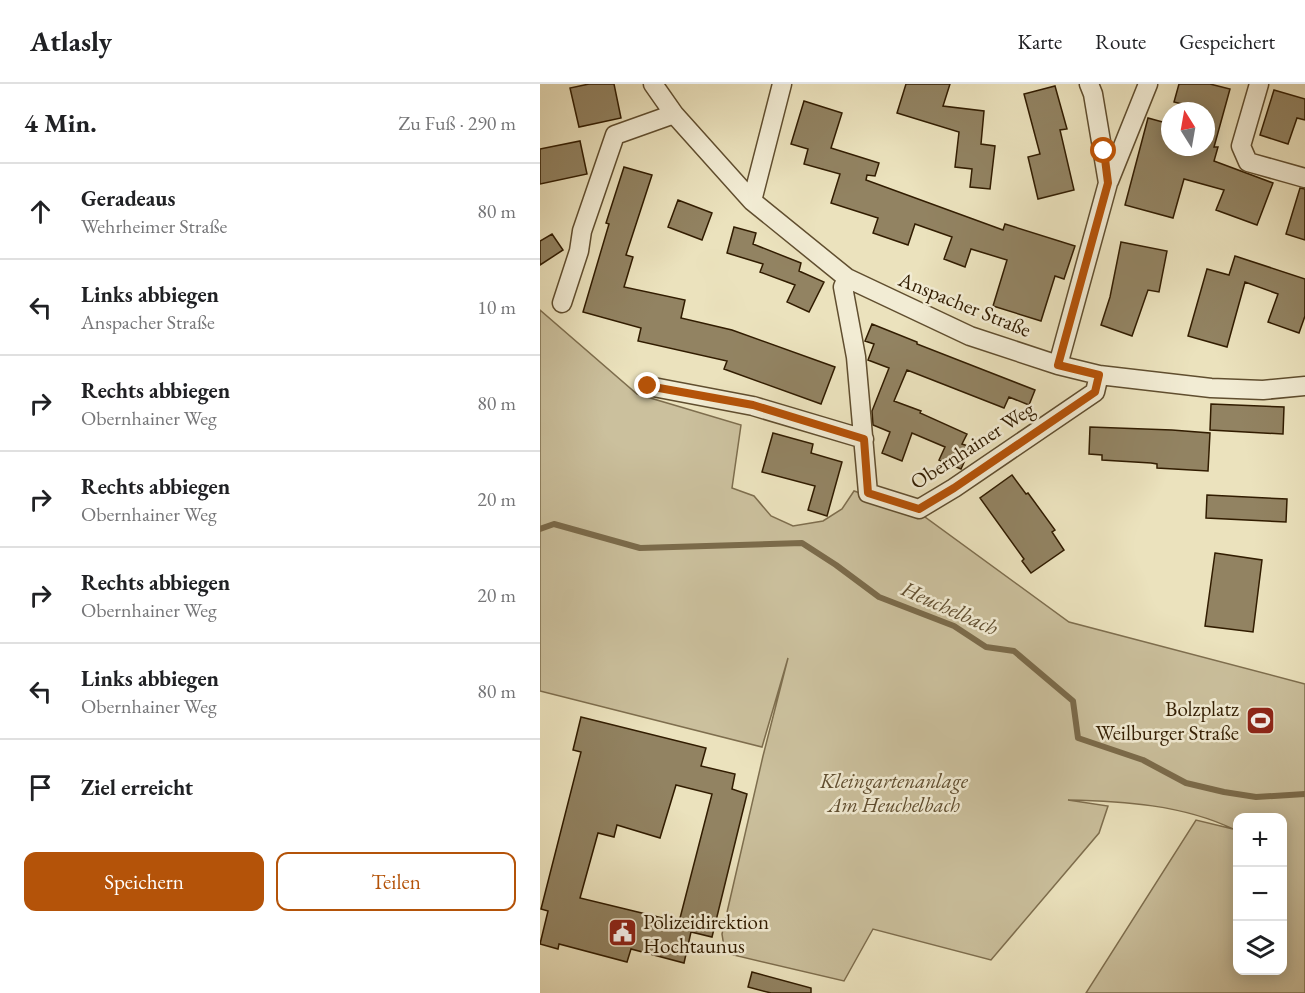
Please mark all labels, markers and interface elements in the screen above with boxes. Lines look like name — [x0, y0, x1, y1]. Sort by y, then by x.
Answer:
text: Atlasly — [30, 23, 112, 59]
text: Karte — [1018, 28, 1062, 55]
text: Route — [1095, 28, 1146, 55]
text: Gespeichert — [1179, 28, 1275, 55]
north arrow — [1161, 102, 1215, 156]
text: 4 Min. — [24, 106, 97, 140]
text: Zu Fuß · 290 m — [398, 110, 516, 136]
route start — [1090, 137, 1116, 163]
text: Geradeaus — [81, 184, 175, 213]
icon: ahead — [24, 195, 57, 228]
text: 80 m — [477, 198, 516, 224]
text: Wehrheimer Straße — [81, 213, 227, 239]
street label: Anspacher Straße — [894, 265, 1035, 343]
text: Links abbiegen — [81, 280, 219, 309]
icon: left — [24, 291, 57, 324]
text: 10 m — [477, 294, 516, 320]
text: Anspacher Straße — [81, 309, 215, 335]
route end — [634, 372, 660, 398]
text: Rechts abbiegen — [81, 376, 230, 405]
icon: right — [24, 387, 57, 420]
text: 80 m — [477, 390, 516, 416]
street label: Obernhainer Weg — [905, 394, 1040, 495]
text: Obernhainer Weg — [81, 405, 217, 431]
text: Rechts abbiegen — [81, 472, 230, 501]
icon: right — [24, 483, 57, 516]
text: 20 m — [477, 486, 516, 512]
text: Obernhainer Weg — [81, 501, 217, 527]
text: Rechts abbiegen — [81, 568, 230, 597]
water label: Heuchelbach — [896, 573, 1003, 642]
icon: right — [24, 579, 57, 612]
text: 20 m — [477, 582, 516, 608]
text: Obernhainer Weg — [81, 597, 217, 623]
text: Links abbiegen — [81, 664, 219, 693]
icon: left — [24, 675, 57, 708]
text: 80 m — [477, 678, 516, 704]
text: Obernhainer Weg — [81, 693, 217, 719]
place label: Bolzplatz Weilburger Straße — [1096, 695, 1239, 746]
sports icon: Bolzplatz Weilburger Straße — [1244, 704, 1276, 736]
park label: Kleingartenanlage Am Heuchelbach — [819, 767, 969, 818]
icon: arrive — [24, 771, 57, 804]
text: Ziel erreicht — [81, 773, 193, 802]
map controls — [1233, 813, 1287, 975]
button: + — [1233, 813, 1287, 867]
button: Speichern — [24, 852, 264, 911]
button: Teilen — [276, 852, 516, 911]
button: − — [1233, 867, 1287, 921]
place label: Polizeidirektion Hochtaunus — [643, 908, 769, 959]
public building icon: Polizeidirektion Hochtaunus — [606, 917, 638, 949]
button: layers — [1233, 921, 1287, 975]

